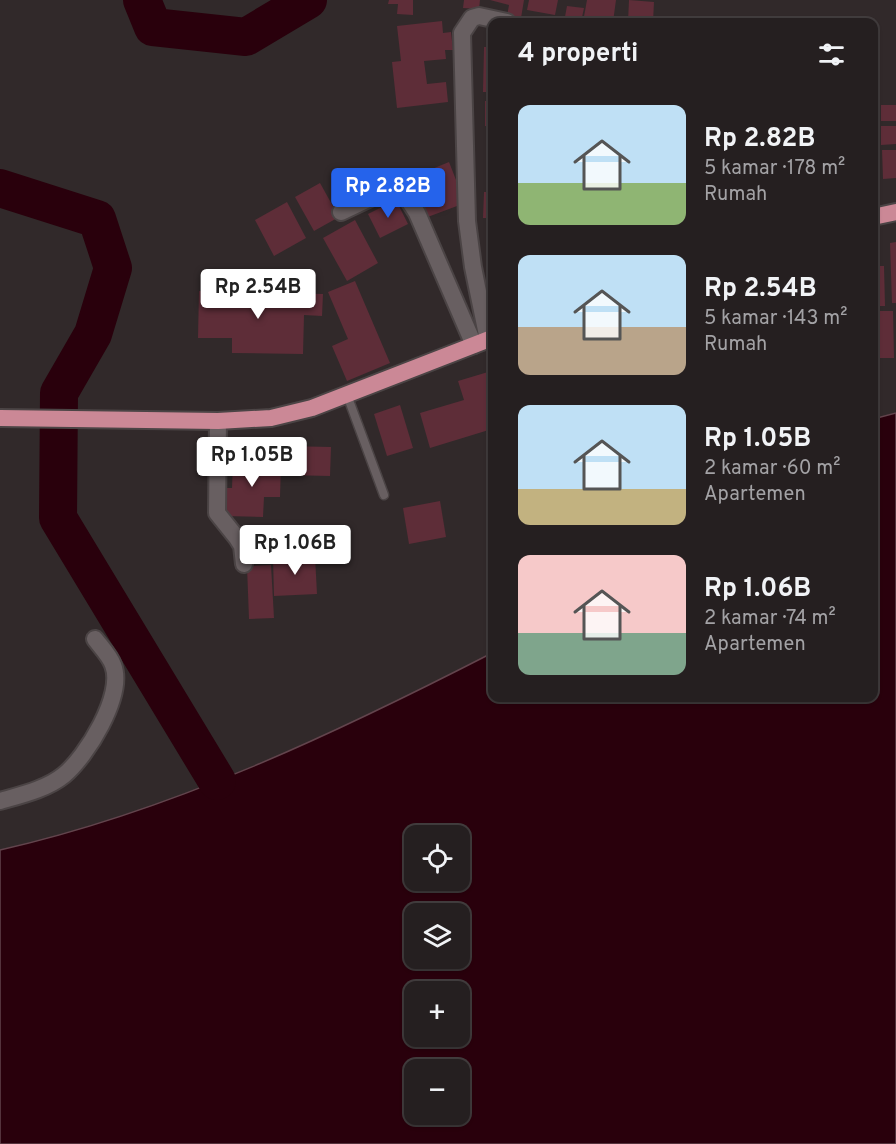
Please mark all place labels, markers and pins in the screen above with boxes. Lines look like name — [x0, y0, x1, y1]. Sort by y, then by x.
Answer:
pin: Rp 2.82B — [326, 168, 450, 219]
pin: Rp 2.54B — [196, 269, 320, 320]
pin: Rp 1.05B — [190, 437, 314, 488]
pin: Rp 1.06B — [233, 525, 357, 576]

